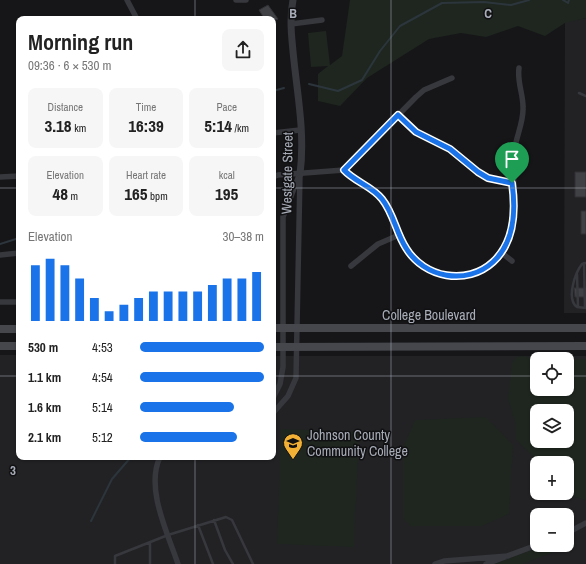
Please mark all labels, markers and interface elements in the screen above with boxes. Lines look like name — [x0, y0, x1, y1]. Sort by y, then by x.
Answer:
text: B — [289, 5, 297, 22]
text: C — [484, 5, 492, 22]
text: Morning run — [28, 27, 133, 57]
button: share — [222, 29, 264, 71]
text: 09:36 · 6 × 530 m — [28, 57, 111, 74]
text: Distance — [48, 100, 83, 114]
text: Time — [136, 100, 156, 114]
text: Pace — [216, 100, 237, 114]
text: 3.18 — [44, 114, 72, 137]
text: 16:39 — [128, 114, 164, 137]
text: 5:14 — [204, 114, 232, 137]
text: km — [72, 121, 86, 135]
text: /km — [232, 121, 249, 135]
street label: Westgate Street — [277, 132, 297, 214]
pin — [495, 142, 529, 183]
icon: arrive — [501, 148, 523, 170]
text: Elevation — [47, 168, 84, 182]
text: Heart rate — [126, 168, 166, 182]
text: kcal — [219, 168, 235, 182]
text: 48 — [53, 182, 68, 205]
text: 165 — [124, 182, 148, 205]
text: 195 — [215, 182, 238, 205]
text: m — [68, 189, 78, 203]
text: bpm — [148, 189, 168, 203]
text: Elevation — [28, 228, 72, 245]
text: 30–38 m — [223, 228, 264, 245]
street label: College Boulevard — [382, 306, 476, 324]
text: 530 m — [28, 339, 58, 356]
text: 4:53 — [92, 339, 113, 356]
map controls — [530, 352, 574, 552]
button: locate — [530, 352, 574, 396]
text: 1.1 km — [28, 369, 61, 386]
text: 4:54 — [92, 369, 113, 386]
text: 1.6 km — [28, 399, 61, 416]
text: 5:14 — [92, 399, 113, 416]
button: layers — [530, 404, 574, 448]
place label: Johnson County Community College — [307, 426, 408, 460]
text: 2.1 km — [28, 429, 61, 446]
text: 5:12 — [92, 429, 113, 446]
school or university icon: Johnson County Community College — [282, 432, 304, 460]
button: + — [530, 456, 574, 500]
text: 3 — [10, 462, 16, 479]
button: − — [530, 508, 574, 552]

